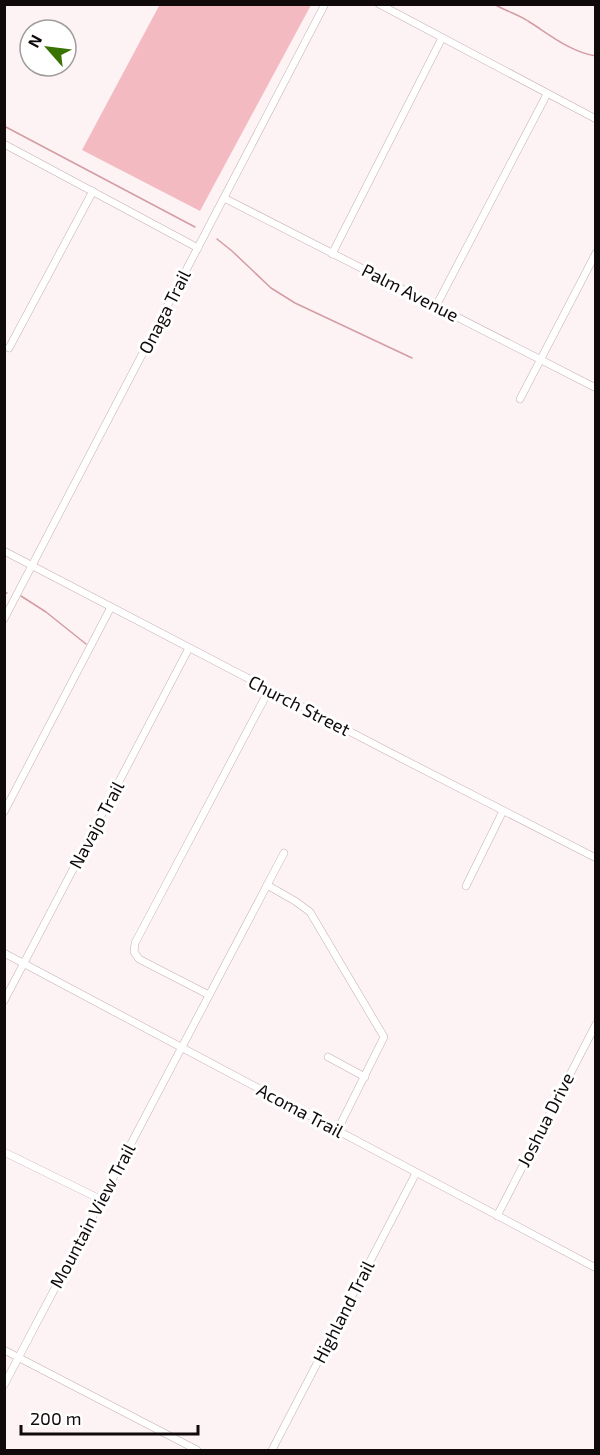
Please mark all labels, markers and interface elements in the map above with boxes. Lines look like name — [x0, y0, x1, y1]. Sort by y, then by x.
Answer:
north arrow — [18, 18, 78, 78]
text: N — [23, 31, 45, 50]
street label: Palm Avenue — [358, 258, 462, 326]
street label: Onaga Trail — [134, 265, 195, 357]
street label: Church Street — [245, 670, 354, 740]
street label: Navajo Trail — [64, 776, 129, 872]
street label: Joshua Drive — [512, 1069, 578, 1170]
street label: Acoma Trail — [253, 1078, 348, 1142]
street label: Mountain View Trail — [45, 1139, 140, 1292]
street label: Highland Trail — [308, 1256, 379, 1367]
scale bar — [21, 1398, 198, 1436]
text: 200 m — [30, 1407, 82, 1429]

